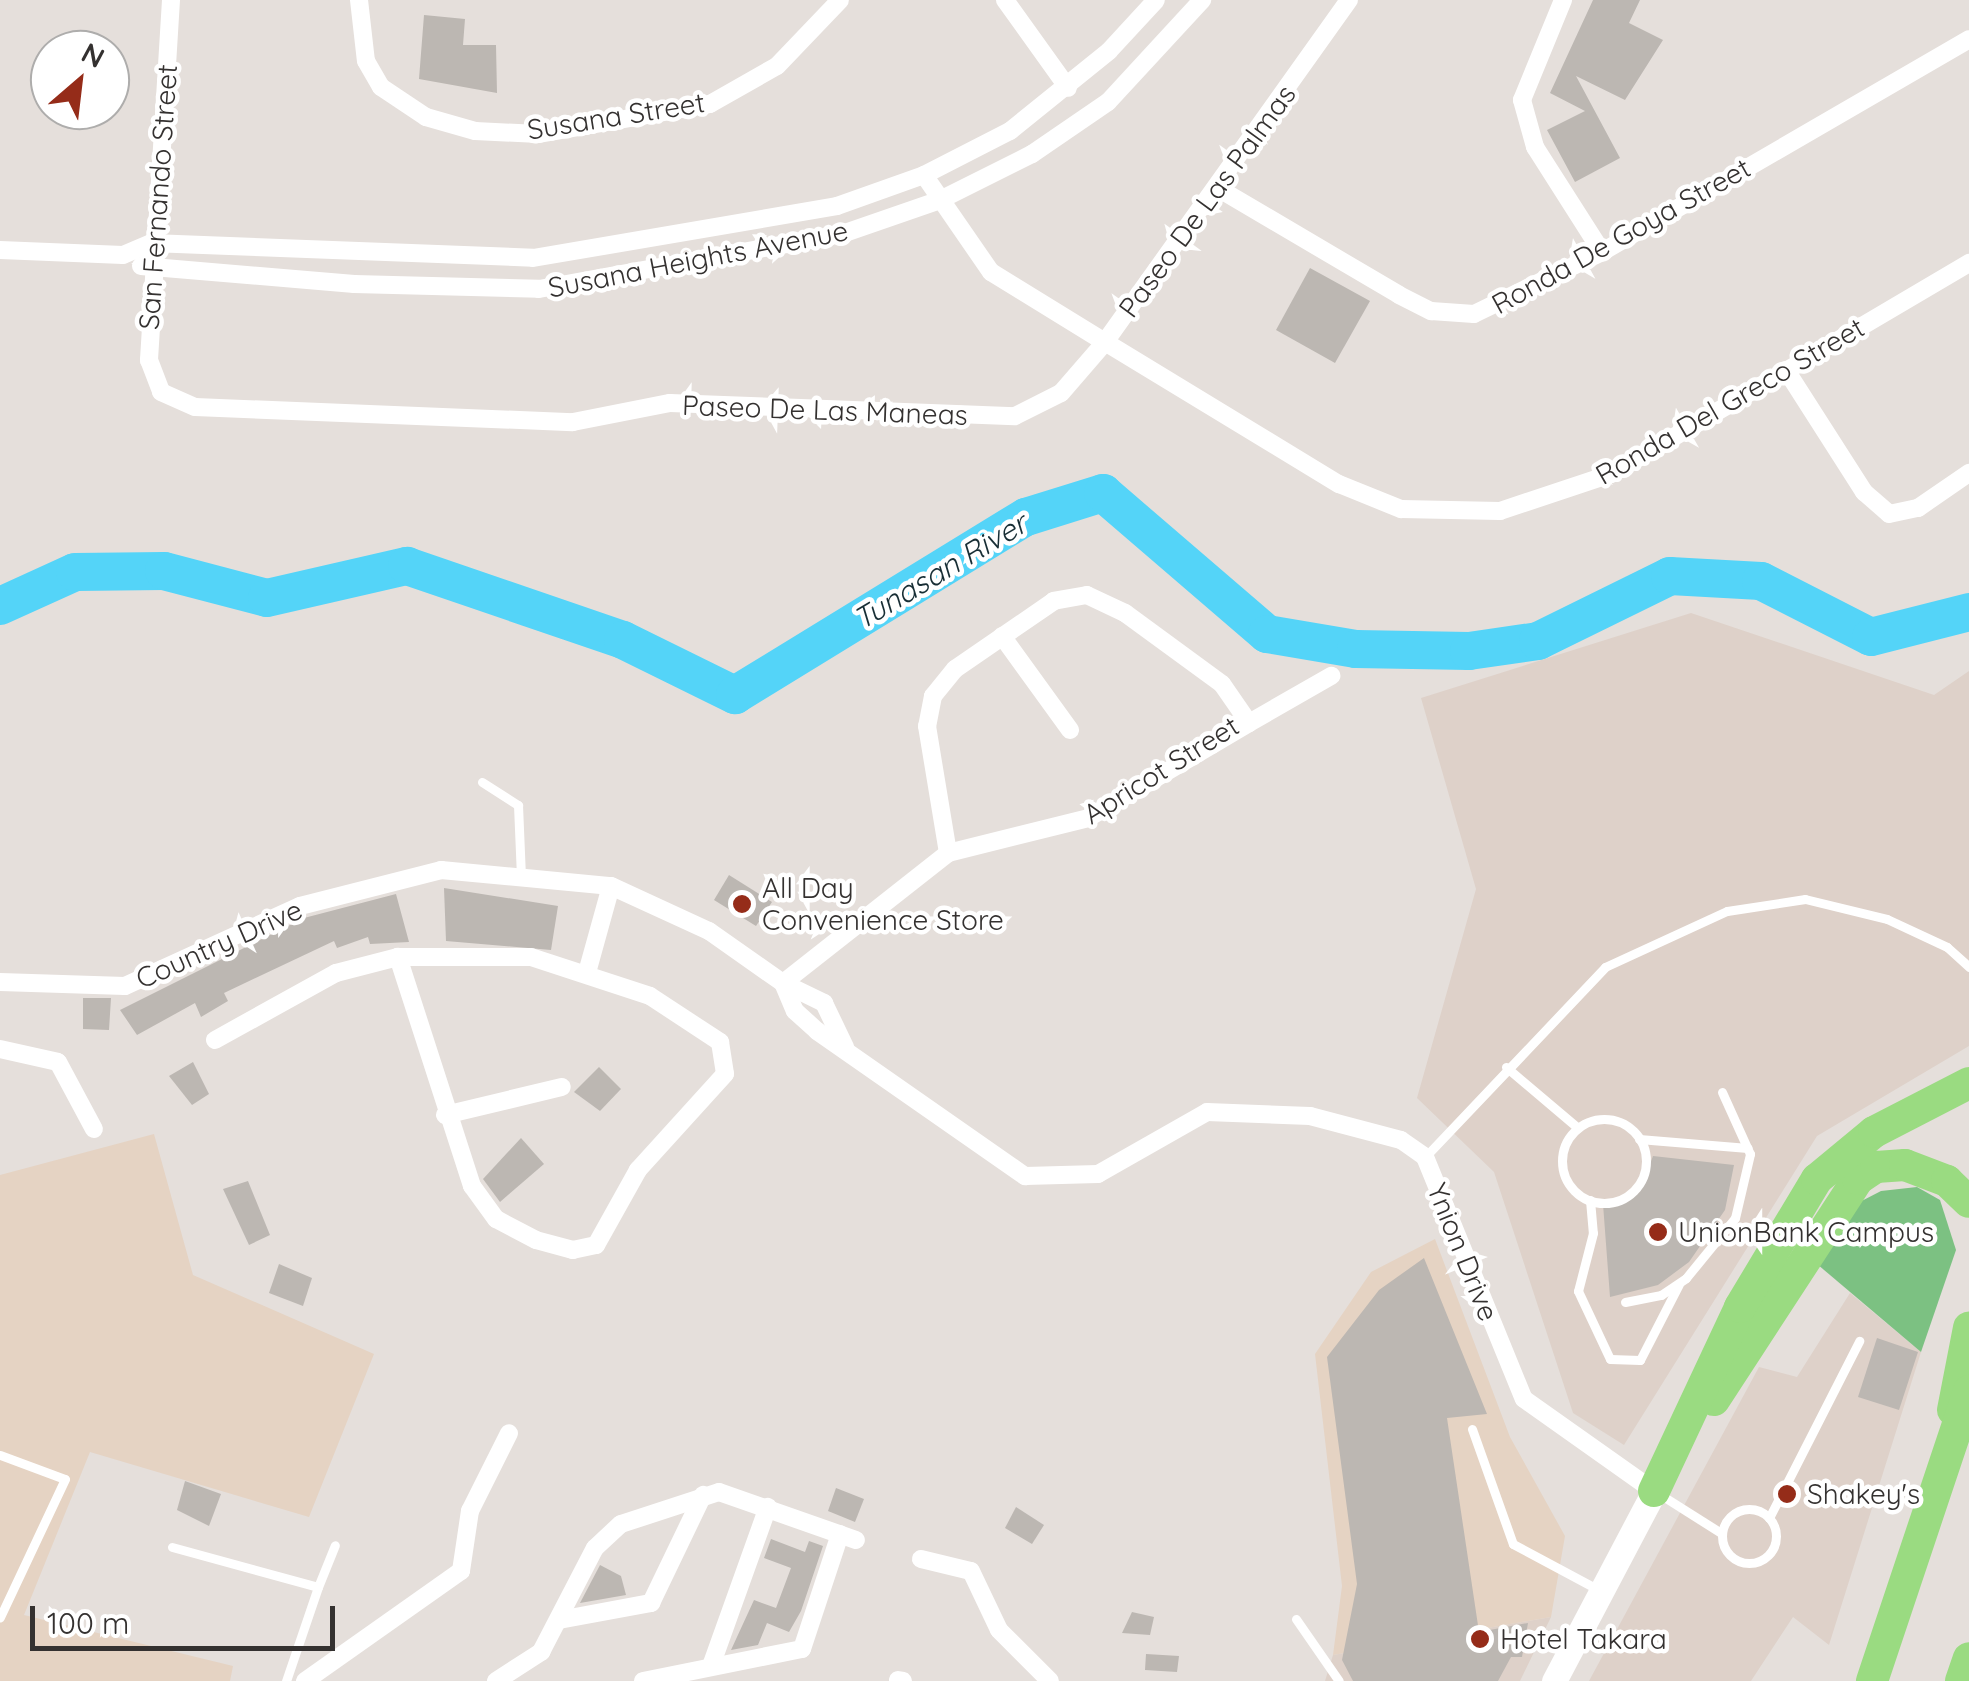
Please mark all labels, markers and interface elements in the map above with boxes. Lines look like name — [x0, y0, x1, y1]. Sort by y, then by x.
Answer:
north arrow — [30, 30, 130, 130]
text: N — [76, 35, 111, 75]
street label: San Fernando Street — [132, 63, 184, 331]
street label: Paseo De Las Palmas — [1111, 78, 1303, 324]
street label: Susana Street — [525, 85, 707, 147]
street label: Ronda De Goya Street — [1486, 151, 1756, 321]
street label: Susana Heights Avenue — [545, 213, 851, 305]
street label: Ronda Del Greco Street — [1590, 310, 1870, 492]
street label: Paseo De Las Maneas — [682, 388, 968, 432]
water label: Tunasan River — [847, 505, 1033, 637]
street label: Apricot Street — [1077, 709, 1245, 831]
place label: All Day Convenience Store — [762, 871, 1004, 937]
street label: Country Drive — [131, 892, 307, 996]
marker: All Day Convenience Store — [731, 893, 753, 915]
street label: Ynion Drive — [1420, 1178, 1506, 1326]
place label: UnionBank Campus — [1678, 1215, 1934, 1249]
marker: UnionBank Campus — [1647, 1221, 1669, 1243]
place label: Shakey's — [1807, 1477, 1920, 1511]
marker: Shakey's — [1776, 1483, 1798, 1505]
scale bar — [35, 1586, 340, 1648]
text: 100 m — [47, 1604, 129, 1642]
place label: Hotel Takara — [1500, 1622, 1667, 1656]
marker: Hotel Takara — [1469, 1628, 1491, 1650]

